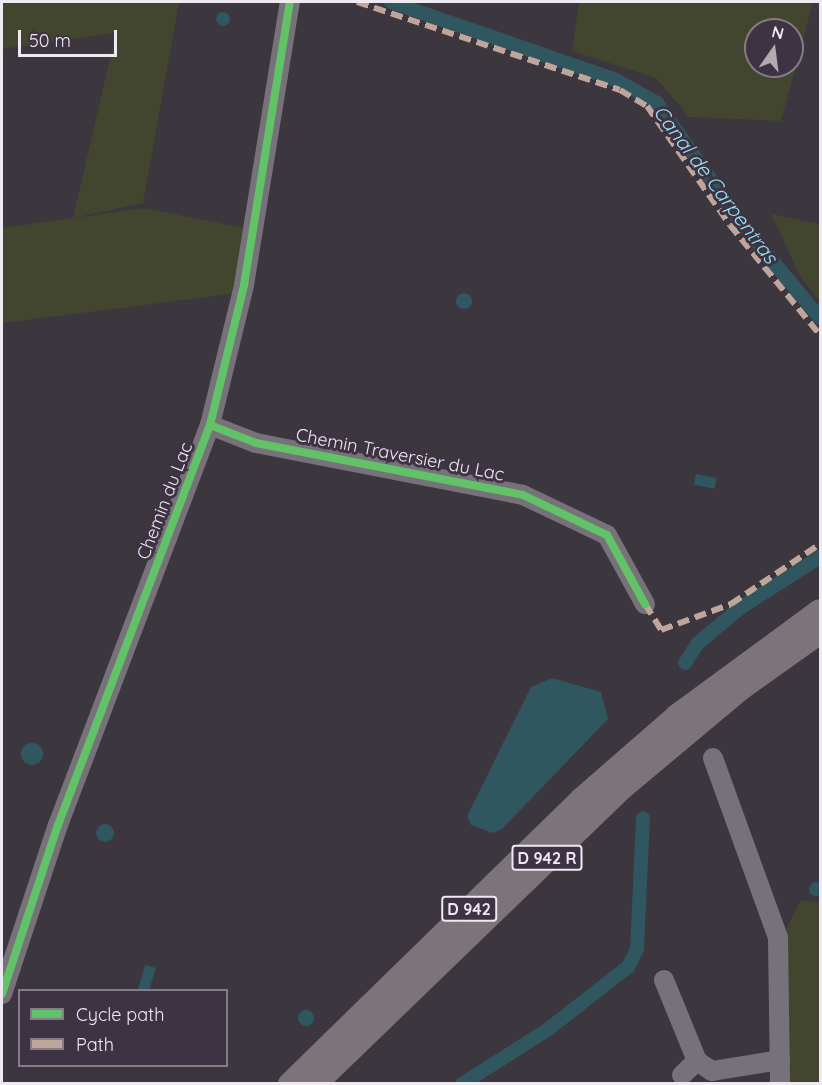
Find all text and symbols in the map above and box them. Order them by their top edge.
scale bar [21,18,120,56]
north arrow [744,18,804,78]
text: N [770,21,786,44]
text: 50 m [29,29,71,52]
water label: Canal de Carpentras [649,100,783,268]
street label: Chemin Traversier du Lac [294,424,506,486]
street label: Chemin du Lac [133,439,197,563]
road number: D 942 R [511,845,583,871]
road number: D 942 [440,896,498,922]
legend [18,989,228,1067]
text: Cycle path [76,1003,164,1026]
text: Path [76,1033,114,1056]

